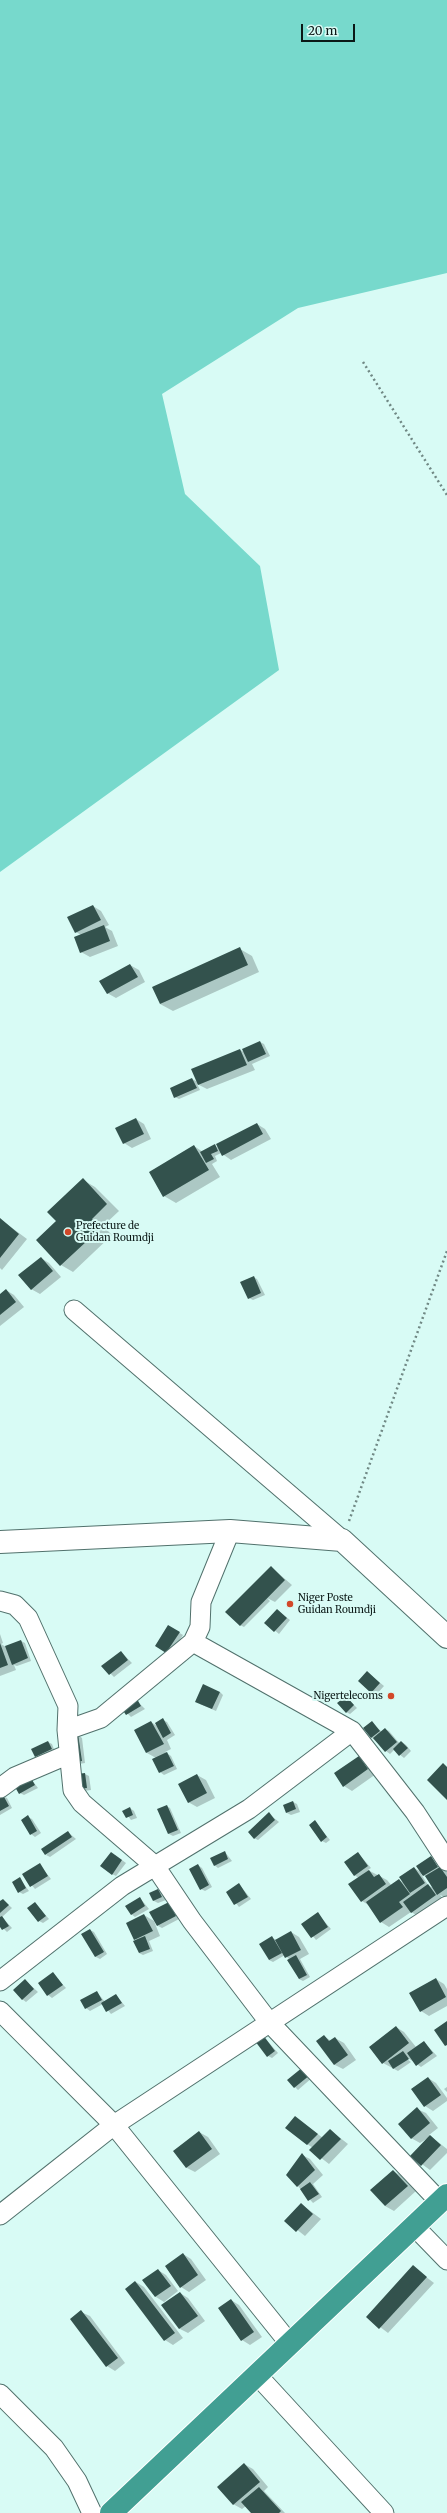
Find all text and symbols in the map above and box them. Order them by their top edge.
scale bar [303,16,357,42]
text: 20 m [308,23,337,38]
place label: Prefecture de Guidan Roumdji [76,1220,154,1244]
marker: Prefecture de Guidan Roumdji [63,1227,73,1237]
place label: Niger Poste Guidan Roumdji [298,1592,376,1616]
marker: Niger Poste Guidan Roumdji [285,1599,295,1609]
place label: Nigertelecoms [314,1690,383,1702]
marker: Nigertelecoms [386,1691,396,1701]

